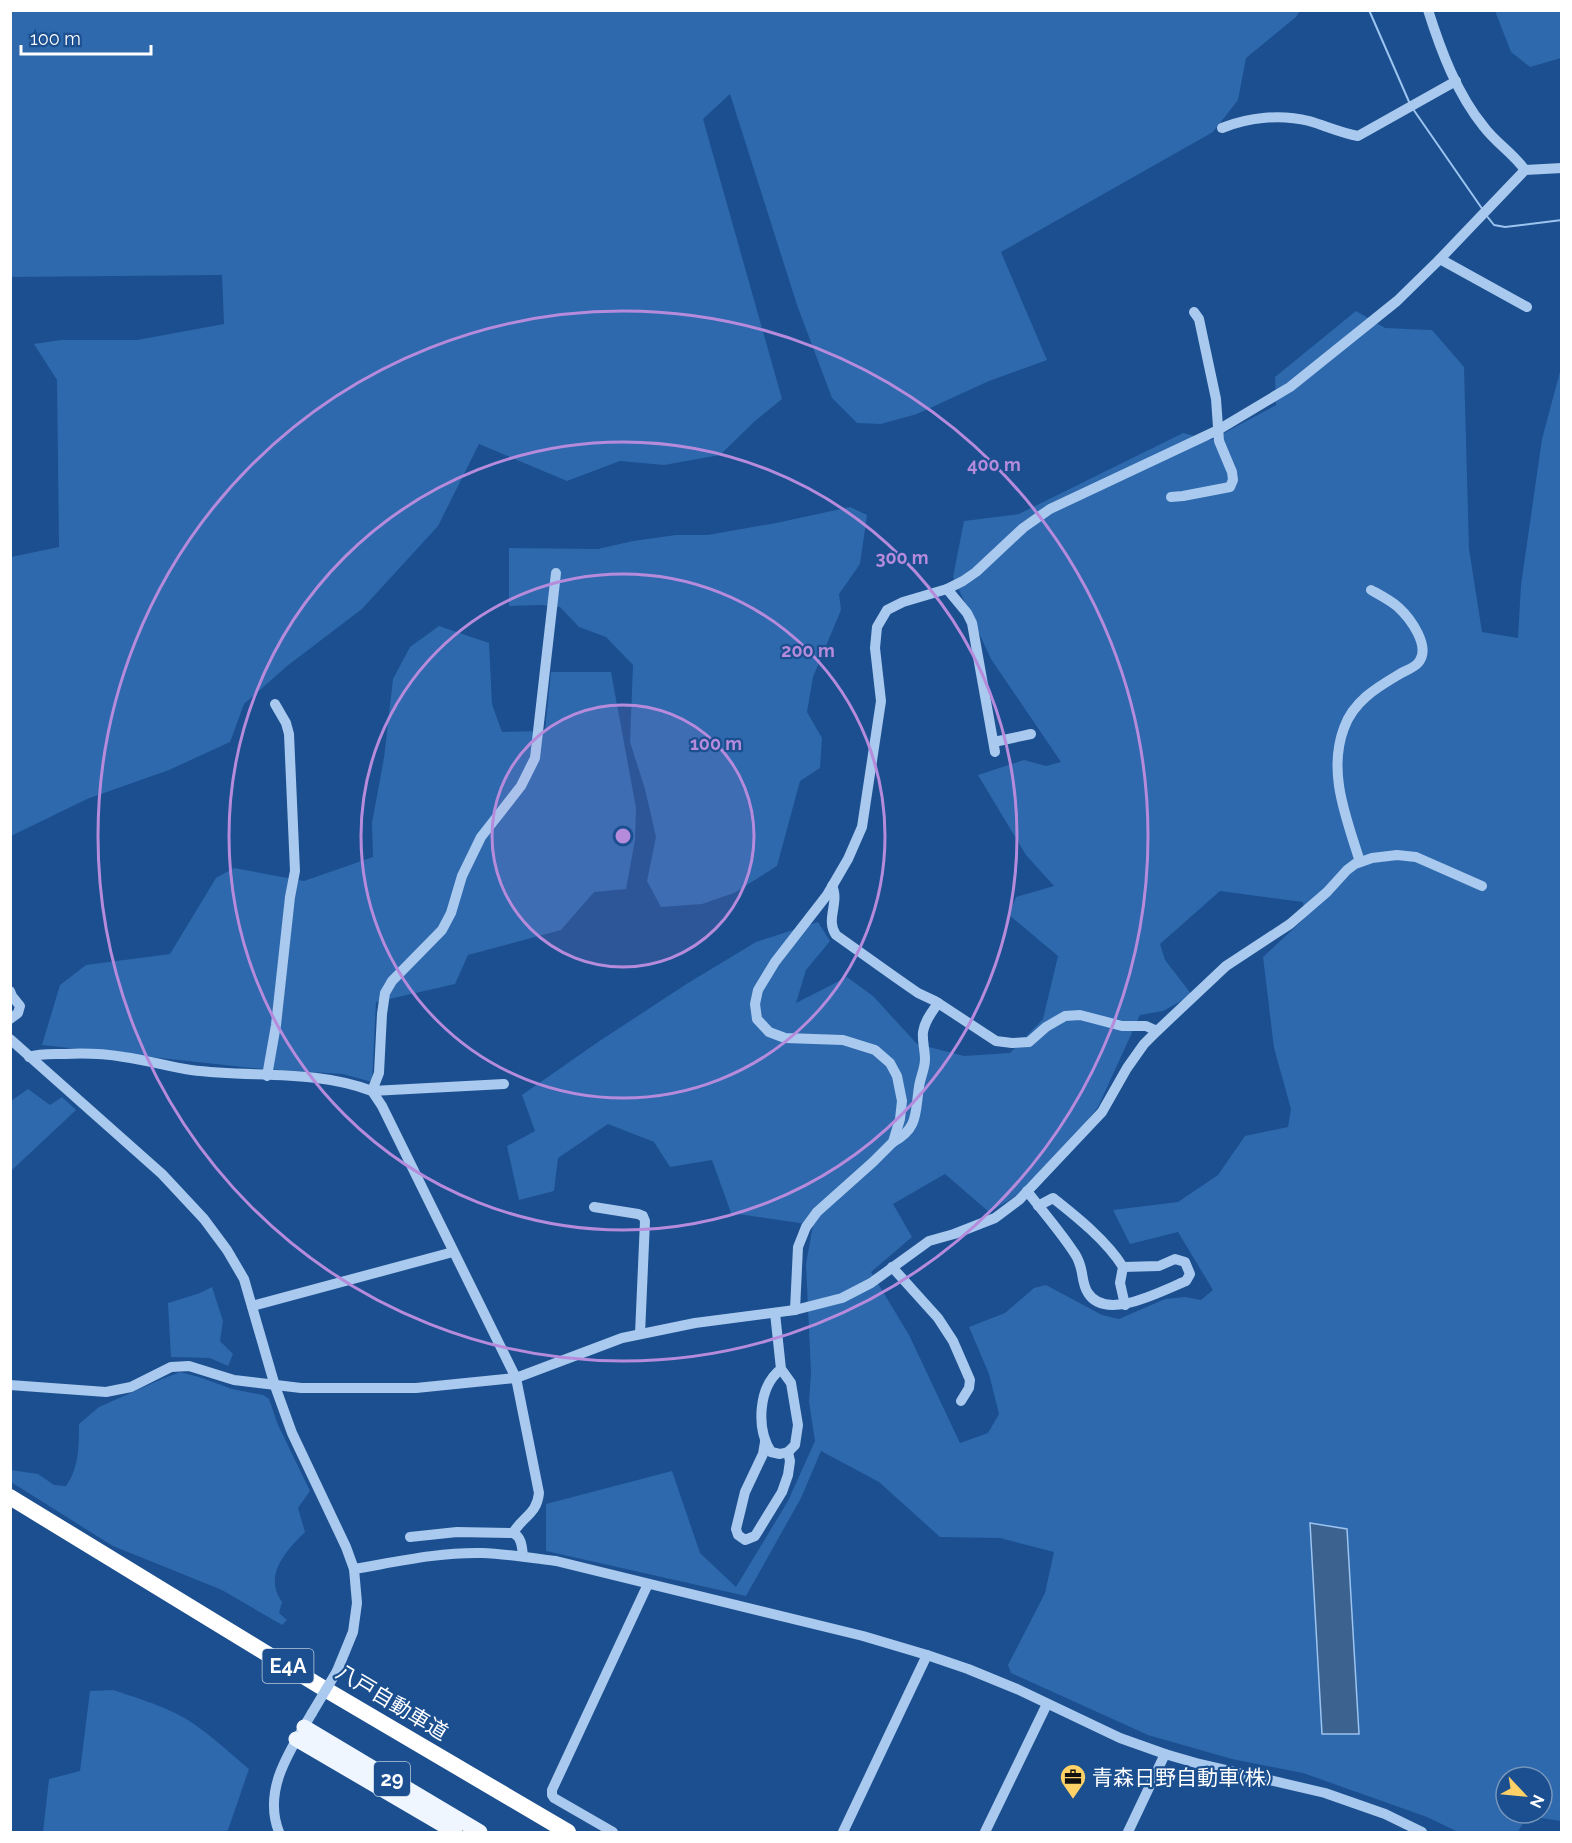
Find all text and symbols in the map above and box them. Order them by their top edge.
scale bar [21,18,152,56]
text: 100 m [30,28,81,49]
text: 400 m [967,454,1021,475]
text: 300 m [875,547,929,568]
text: 200 m [781,640,835,661]
text: 100 m [690,733,742,754]
centre of rings [613,826,633,846]
road number: E4A [262,1649,314,1683]
street label: 八戸自動車道 [332,1659,452,1745]
road number: 29 [374,1762,410,1796]
office icon: 青森日野自動車(株) [1058,1762,1088,1800]
place label: 青森日野自動車(株) [1092,1765,1271,1790]
north arrow [1494,1765,1554,1825]
text: N [1526,1792,1548,1811]

